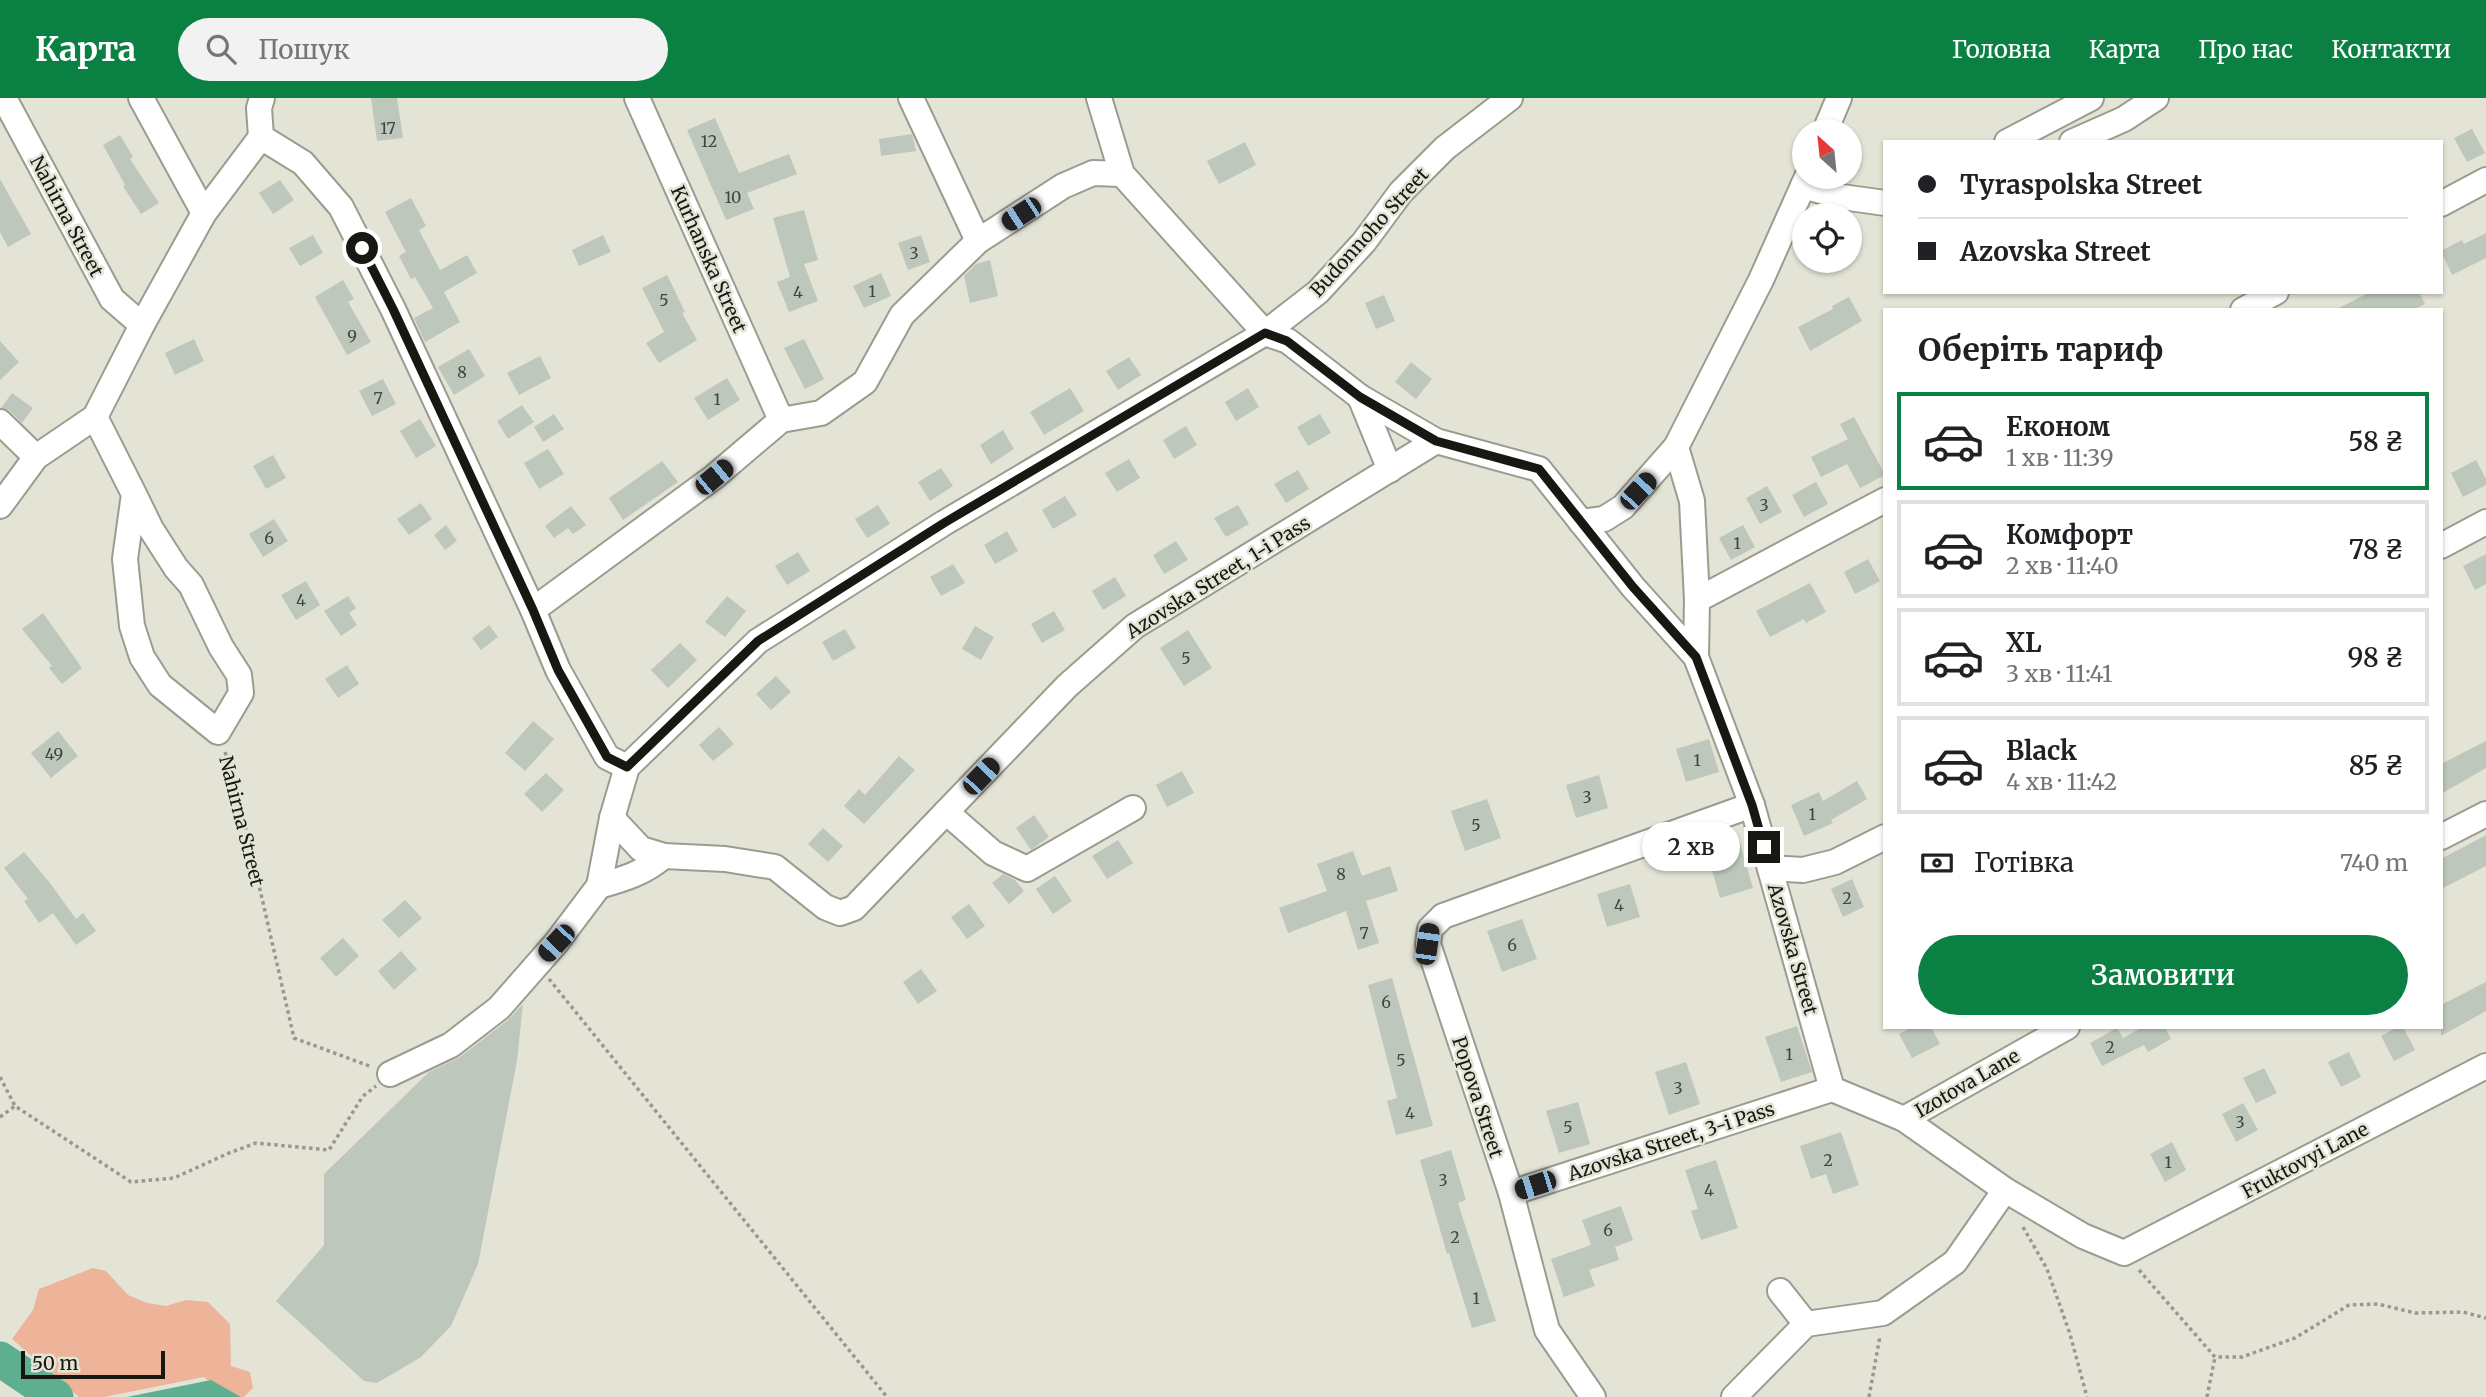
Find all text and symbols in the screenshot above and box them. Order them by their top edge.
search box [178,18,668,81]
text: Карта [35,29,136,70]
icon: search [202,30,240,68]
text: Пошук [258,33,350,66]
text: Головна [1952,34,2051,65]
text: Карта [2089,34,2160,65]
text: Про нас [2198,34,2293,65]
text: Контакти [2331,34,2451,65]
house number: 17 [380,118,396,138]
north arrow [1792,119,1862,189]
map controls [1792,119,1862,273]
house number: 12 [701,131,717,151]
street label: Nahirna Street [25,151,109,281]
street label: Budonnoho Street [1305,162,1434,302]
text: Tyraspolska Street [1960,168,2202,201]
street label: Kurhanska Street [666,182,752,337]
house number: 10 [725,187,741,207]
car [998,194,1045,234]
button: locate [1792,203,1862,273]
route start [346,232,378,264]
text: Azovska Street [1960,235,2151,268]
house number: 3 [909,243,919,263]
house number: 1 [868,281,876,301]
house number: 4 [793,282,803,302]
house number: 5 [659,290,669,310]
house number: 9 [347,326,357,346]
text: Оберіть тариф [1918,330,2163,370]
house number: 8 [457,362,467,382]
house number: 7 [373,388,383,408]
house number: 1 [713,389,721,409]
icon: car [1922,410,1985,473]
text: Економ [2006,410,2110,443]
text: 58 ₴ [2348,425,2404,458]
text: 1 хв · 11:39 [2006,443,2114,472]
car [692,455,737,499]
car [1616,468,1661,514]
house number: 3 [1759,495,1769,515]
street label: Azovska Street, 1-i Pass [1121,510,1315,644]
icon: car [1922,518,1985,581]
text: Комфорт [2006,518,2133,551]
house number: 6 [264,528,274,548]
house number: 1 [1733,533,1741,553]
text: 78 ₴ [2349,533,2404,566]
text: 2 хв · 11:40 [2006,551,2119,580]
house number: 4 [296,590,306,610]
icon: car [1922,626,1985,689]
text: XL [2006,626,2042,659]
text: 98 ₴ [2348,641,2404,674]
house number: 5 [1181,648,1191,668]
text: 3 хв · 11:41 [2006,659,2112,688]
icon: car [1922,734,1985,797]
text: Black [2006,734,2077,767]
house number: 49 [45,744,63,764]
text: 85 ₴ [2349,749,2404,782]
house number: 1 [1693,750,1701,770]
street label: Nahirna Street [214,753,270,889]
car [959,754,1004,798]
text: 4 хв · 11:42 [2006,767,2117,796]
house number: 3 [1582,787,1592,807]
house number: 1 [1808,804,1816,824]
house number: 5 [1471,815,1481,835]
callout: 2 хв [1642,822,1740,872]
route end [1748,831,1780,863]
text: 2 хв [1668,832,1714,861]
icon: cash [1918,844,1956,882]
text: Готівка [1974,846,2074,879]
text: 740 m [2340,848,2408,877]
house number: 8 [1336,864,1346,884]
street label: Azovska Street [1762,879,1823,1018]
house number: 2 [1842,888,1852,908]
house number: 4 [1614,895,1624,915]
car [534,920,579,966]
car [1414,922,1441,966]
house number: 7 [1359,923,1369,943]
house number: 6 [1507,935,1517,955]
button: Замовити [1918,935,2408,1015]
house number: 6 [1381,992,1391,1012]
street label: Popova Street [1447,1033,1509,1161]
house number: 2 [2105,1037,2115,1057]
street label: Izotova Lane [1910,1043,2024,1123]
house number: 1 [1785,1044,1793,1064]
house number: 5 [1396,1050,1406,1070]
house number: 3 [1673,1078,1683,1098]
street label: Azovska Street, 3-i Pass [1564,1096,1777,1186]
house number: 4 [1405,1103,1415,1123]
house number: 3 [2235,1112,2245,1132]
house number: 5 [1563,1117,1573,1137]
street label: Fruktovyi Lane [2238,1117,2372,1203]
house number: 2 [1823,1150,1833,1170]
house number: 1 [2164,1152,2172,1172]
car [1512,1169,1559,1201]
house number: 3 [1438,1170,1448,1190]
house number: 4 [1704,1180,1714,1200]
house number: 6 [1603,1220,1613,1240]
house number: 2 [1450,1227,1460,1247]
house number: 1 [1472,1288,1480,1308]
scale bar [21,1348,164,1380]
text: 50 m [32,1351,78,1375]

